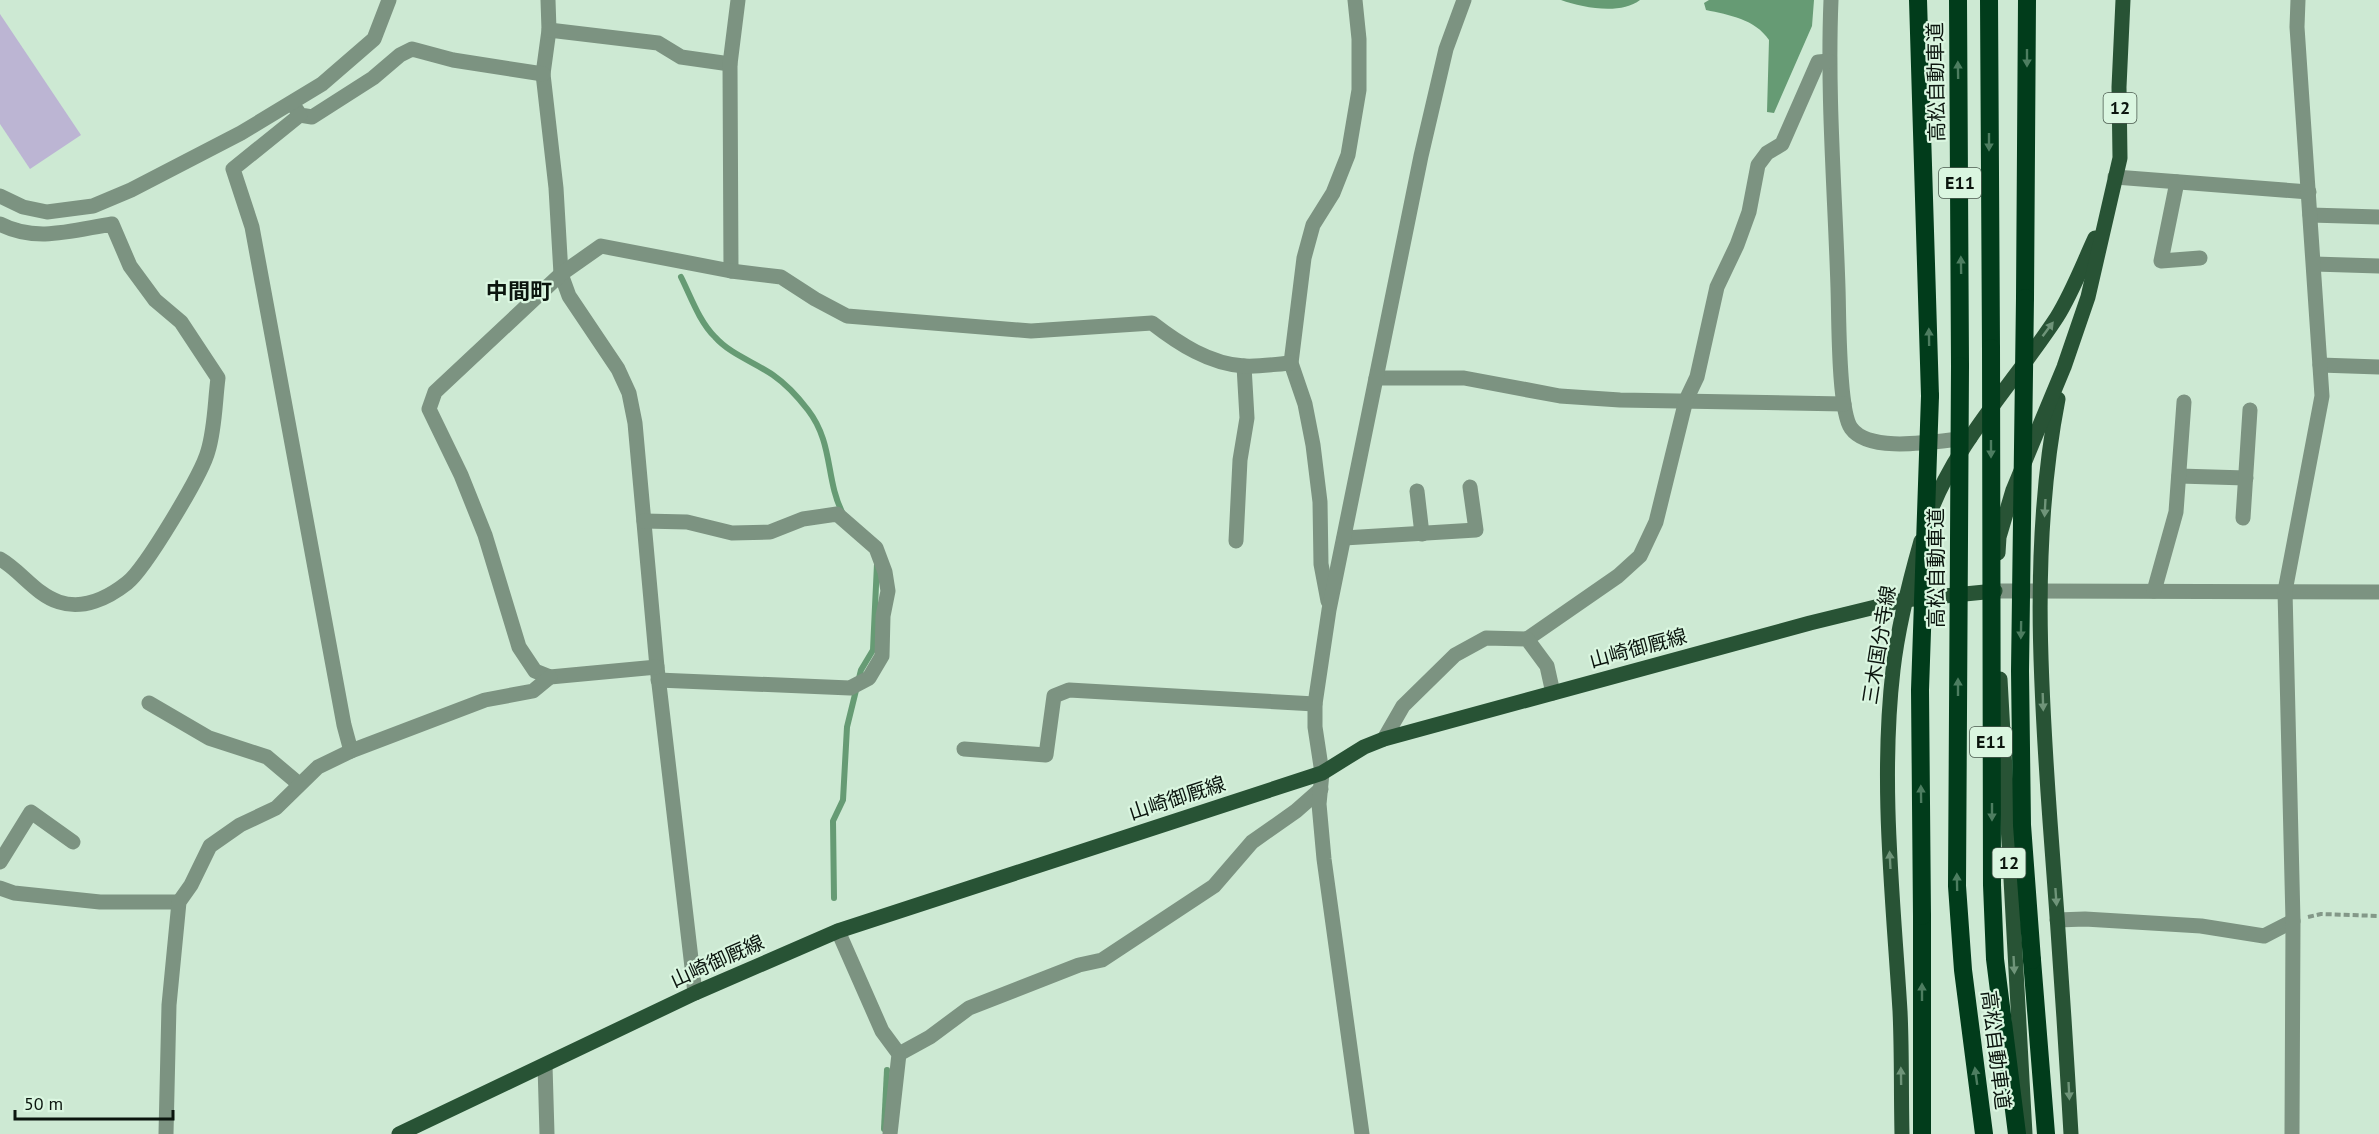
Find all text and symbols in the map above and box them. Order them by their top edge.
street label: 高松自動車道 [1922,22,1950,142]
one-way arrow [2022,49,2031,68]
one-way arrow [1953,61,1963,80]
road number: 12 [2104,93,2136,123]
one-way arrow [1984,133,1994,152]
road number: E11 [1939,168,1981,198]
one-way arrow [1956,256,1966,275]
district label: 中間町 [486,277,552,305]
one-way arrow [2042,321,2054,336]
one-way arrow [1924,328,1934,347]
one-way arrow [1986,439,1996,458]
one-way arrow [2040,498,2049,517]
street label: 高松自動車道 [1923,508,1949,628]
street label: 三木国分寺線 [1857,584,1901,706]
one-way arrow [2016,620,2025,639]
street label: 山崎御厩線 [1586,623,1690,673]
one-way arrow [1953,678,1963,697]
one-way arrow [2038,693,2048,712]
road number: E11 [1970,727,2012,757]
street label: 山崎御厩線 [1125,770,1229,826]
one-way arrow [1916,785,1926,804]
one-way arrow [1987,802,1996,821]
road number: 12 [1992,848,2026,878]
one-way arrow [1885,850,1894,869]
one-way arrow [1952,873,1962,892]
one-way arrow [2051,887,2061,906]
street label: 山崎御厩線 [666,929,768,993]
one-way arrow [2010,955,2019,974]
one-way arrow [1917,982,1927,1001]
street label: 高松自動車道 [1976,989,2016,1111]
one-way arrow [1896,1066,1906,1085]
one-way arrow [1971,1066,1980,1085]
one-way arrow [2064,1082,2073,1101]
scale bar [15,1083,172,1121]
text: 50 m [24,1092,63,1115]

